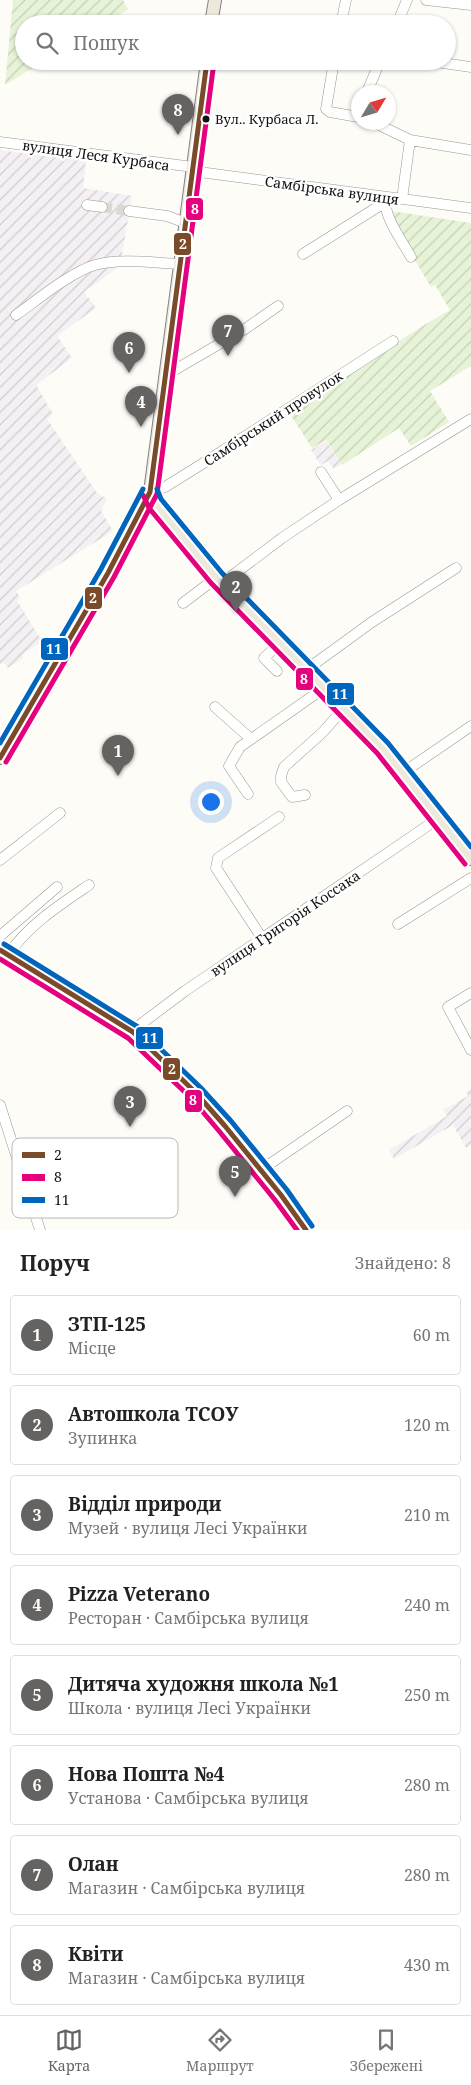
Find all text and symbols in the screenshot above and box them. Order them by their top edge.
search box [15,15,456,70]
icon: search [33,29,61,57]
text: Пошук [73,30,139,56]
north arrow [351,85,396,130]
pin: 8 [162,94,194,135]
place label: Вул.. Курбаса Л. [215,110,319,128]
marker: Вул.. Курбаса Л. [201,114,211,124]
street label: вулиця Леся Курбаса [21,135,171,175]
street label: Самбірська вулиця [264,171,400,209]
line badge: 8 [185,197,204,221]
text: 8 [191,199,199,218]
line badge: 2 [173,232,192,256]
text: 2 [179,234,187,253]
pin: 7 [212,315,244,356]
pin: 6 [113,332,145,373]
street label: Самбірський провулок [200,365,347,470]
pin: 4 [125,386,157,427]
pin: 2 [220,571,252,612]
line badge: 2 [84,586,103,610]
text: 2 [89,588,97,607]
line badge: 11 [40,637,69,661]
text: 11 [46,639,62,658]
line badge: 8 [295,667,314,691]
text: 8 [300,669,308,688]
line badge: 11 [326,682,355,706]
text: 11 [332,684,348,703]
pin: 1 [102,735,134,776]
your location [198,789,224,815]
street label: вулиця Григорія Коссака [206,866,364,980]
line badge: 11 [135,1026,164,1050]
text: 11 [142,1028,158,1047]
line badge: 2 [162,1057,181,1081]
text: 2 [168,1059,176,1078]
pin: 3 [114,1086,146,1127]
line badge: 8 [184,1089,203,1113]
text: 8 [189,1090,197,1109]
legend [12,1138,178,1218]
text: 2 [54,1145,62,1164]
pin: 5 [219,1156,251,1197]
text: 8 [54,1167,62,1186]
text: 11 [54,1190,70,1209]
text: Поруч [20,1249,90,1277]
text: Знайдено: 8 [355,1252,451,1274]
text: ЗТП-125 [68,1311,146,1337]
text: 1 [32,1324,42,1346]
text: 60 m [413,1324,450,1346]
text: Місце [68,1337,116,1359]
text: Автошкола ТСОУ [68,1401,238,1427]
text: 2 [32,1414,42,1436]
text: 120 m [404,1414,450,1436]
text: Зупинка [68,1427,137,1449]
text: Відділ природи [68,1491,221,1517]
text: 3 [32,1504,42,1526]
text: 210 m [404,1504,450,1526]
text: Музей · вулиця Лесі Українки [68,1517,308,1539]
text: Pizza Veterano [68,1581,210,1607]
text: 4 [32,1594,42,1616]
text: 240 m [404,1594,450,1616]
text: Ресторан · Самбірська вулиця [68,1607,309,1629]
text: Дитяча художня школа №1 [68,1671,339,1697]
text: 5 [32,1684,42,1706]
text: 250 m [404,1684,450,1706]
text: Школа · вулиця Лесі Українки [68,1697,311,1719]
text: Нова Пошта №4 [68,1761,224,1787]
text: 6 [32,1774,42,1796]
text: 280 m [404,1774,450,1796]
text: Установа · Самбірська вулиця [68,1787,309,1809]
text: Олан [68,1851,119,1877]
text: 7 [32,1864,42,1886]
text: 280 m [404,1864,450,1886]
text: Магазин · Самбірська вулиця [68,1877,305,1899]
text: Квіти [68,1941,124,1967]
text: 8 [32,1954,42,1976]
text: 430 m [404,1954,450,1976]
text: Магазин · Самбірська вулиця [68,1967,305,1989]
tab: Карта [48,2026,90,2075]
tab: Маршрут [186,2026,254,2075]
tab: Збережені [350,2026,423,2075]

